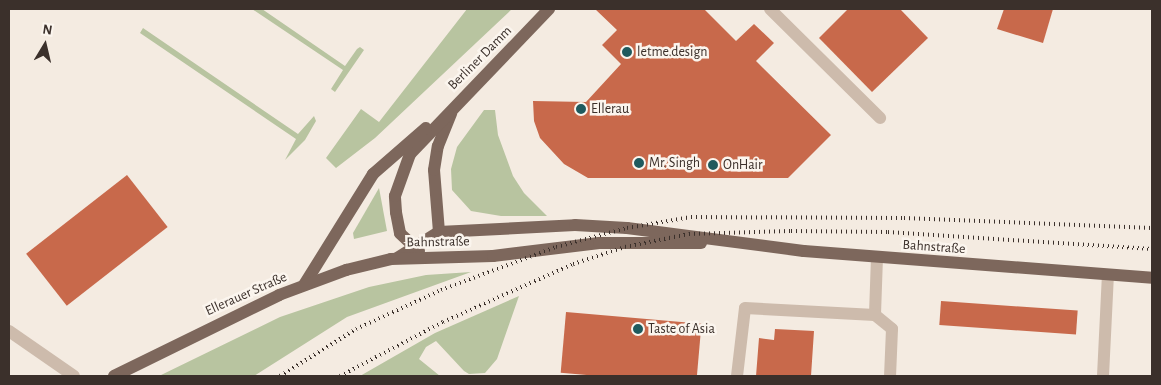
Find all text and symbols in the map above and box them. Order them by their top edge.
north arrow [20,20,70,70]
text: N [41,23,53,38]
street label: Berliner Damm [445,23,515,93]
place label: letme.design [637,44,707,60]
marker: letme.design [621,46,633,58]
place label: Ellerau [591,101,629,117]
marker: Ellerau [575,103,587,115]
place label: Mr. Singh [649,155,700,171]
marker: Mr. Singh [633,157,645,169]
place label: OnHair [723,157,763,173]
marker: OnHair [707,159,719,171]
street label: Bahnstraße [406,233,470,251]
street label: Bahnstraße [902,236,966,258]
street label: Ellerauer Straße [203,269,289,319]
place label: Taste of Asia [648,321,715,337]
marker: Taste of Asia [632,323,644,335]

